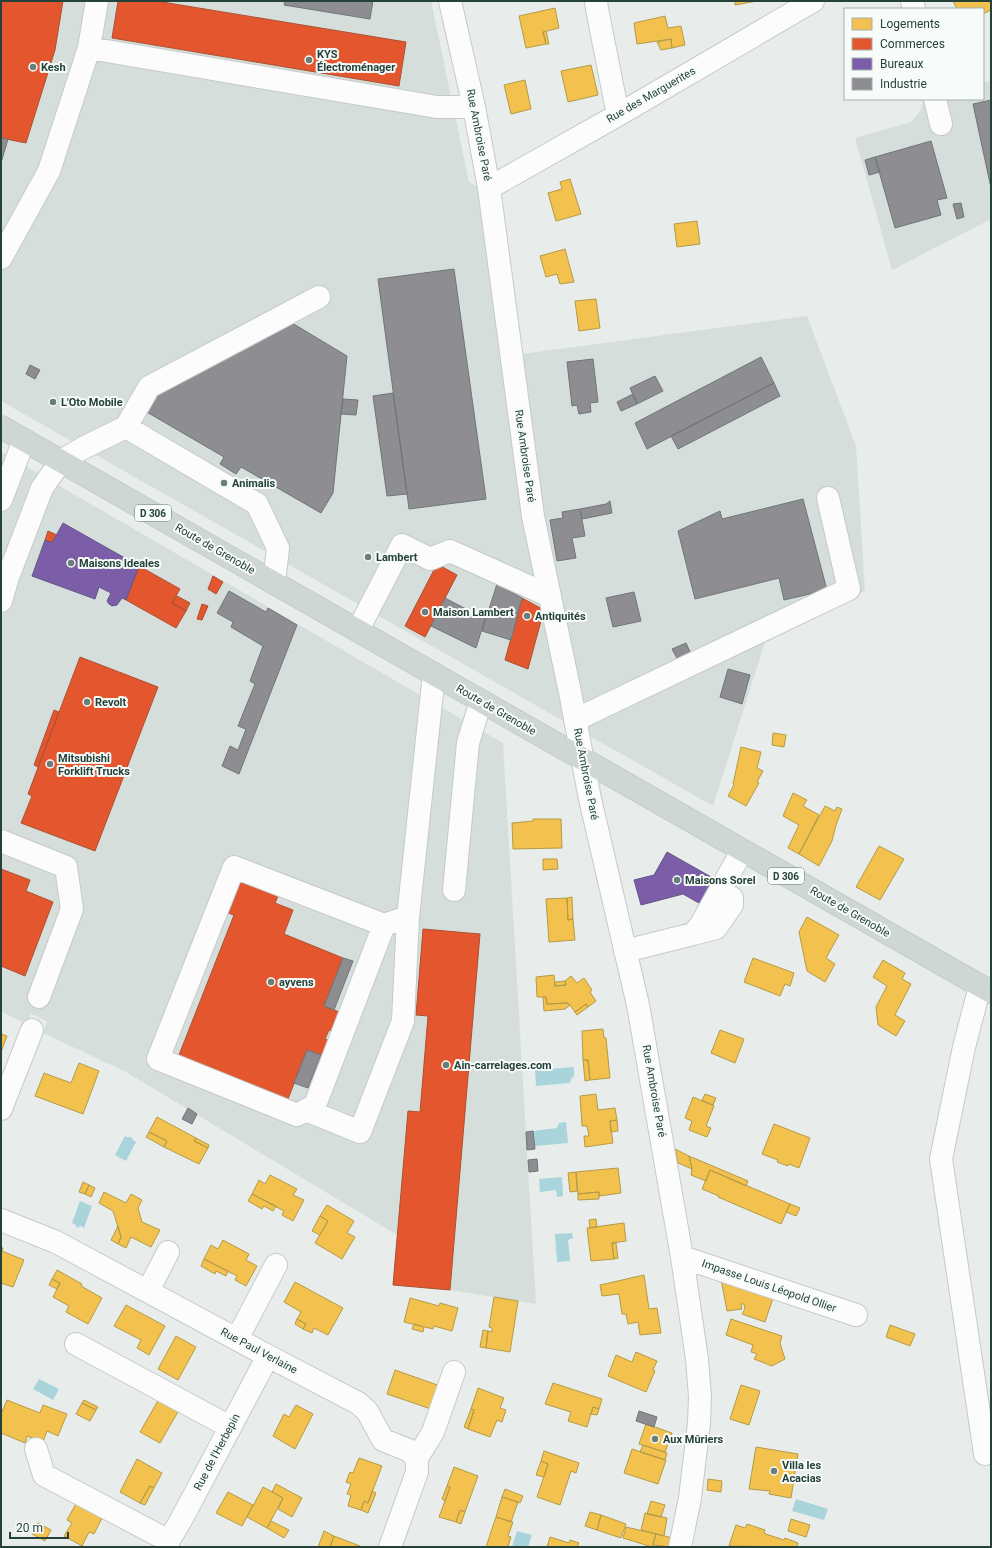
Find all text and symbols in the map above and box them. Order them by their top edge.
legend [844,8,984,100]
text: Logements [880,17,940,31]
text: Commerces [880,37,945,51]
place label: KYS Électroménager [317,48,395,74]
marker: KYS Électroménager [304,55,314,65]
text: Bureaux [880,57,924,71]
place label: Kesh [41,61,66,74]
marker: Kesh [28,62,38,72]
street label: Rue des Marguerites [604,64,698,126]
text: Industrie [880,77,927,91]
street label: Rue Ambroise Paré [464,88,494,182]
place label: L'Oto Mobile [61,396,123,409]
marker: L'Oto Mobile [48,397,58,407]
street label: Rue Ambroise Paré [512,409,538,503]
place label: Animalis [232,477,276,490]
marker: Animalis [219,478,229,488]
road number: D 306 [135,505,171,521]
street label: Route de Grenoble [173,521,257,577]
place label: Lambert [376,551,418,564]
marker: Lambert [363,552,373,562]
place label: Maisons Ideales [79,557,160,570]
marker: Maisons Ideales [66,558,76,568]
place label: Maison Lambert [433,606,514,619]
marker: Maison Lambert [420,607,430,617]
place label: Antiquités [535,610,586,623]
marker: Antiquités [522,611,532,621]
street label: Route de Grenoble [454,682,538,738]
place label: Revolt [95,696,127,709]
marker: Revolt [82,697,92,707]
street label: Rue Ambroise Paré [571,727,601,821]
place label: Mitsubishi Forklift Trucks [58,752,130,778]
marker: Mitsubishi Forklift Trucks [45,759,55,769]
road number: D 306 [768,868,804,884]
place label: Maisons Sorel [685,874,756,887]
marker: Maisons Sorel [672,875,682,885]
street label: Route de Grenoble [808,884,892,940]
place label: ayvens [279,976,314,989]
marker: ayvens [266,977,276,987]
street label: Rue Ambroise Paré [639,1044,669,1138]
place label: Ain-carrelages.com [454,1059,552,1072]
marker: Ain-carrelages.com [441,1060,451,1070]
street label: Impasse Louis Léopold Ollier [700,1257,838,1315]
street label: Rue Paul Verlaine [218,1325,300,1377]
street label: Rue de l'Herbepin [191,1411,243,1493]
place label: Aux Mûriers [663,1433,724,1446]
marker: Aux Mûriers [650,1434,660,1444]
place label: Villa les Acacias [782,1459,822,1485]
marker: Villa les Acacias [769,1466,779,1476]
scale bar [10,1514,68,1540]
text: 20 m [16,1521,43,1535]

